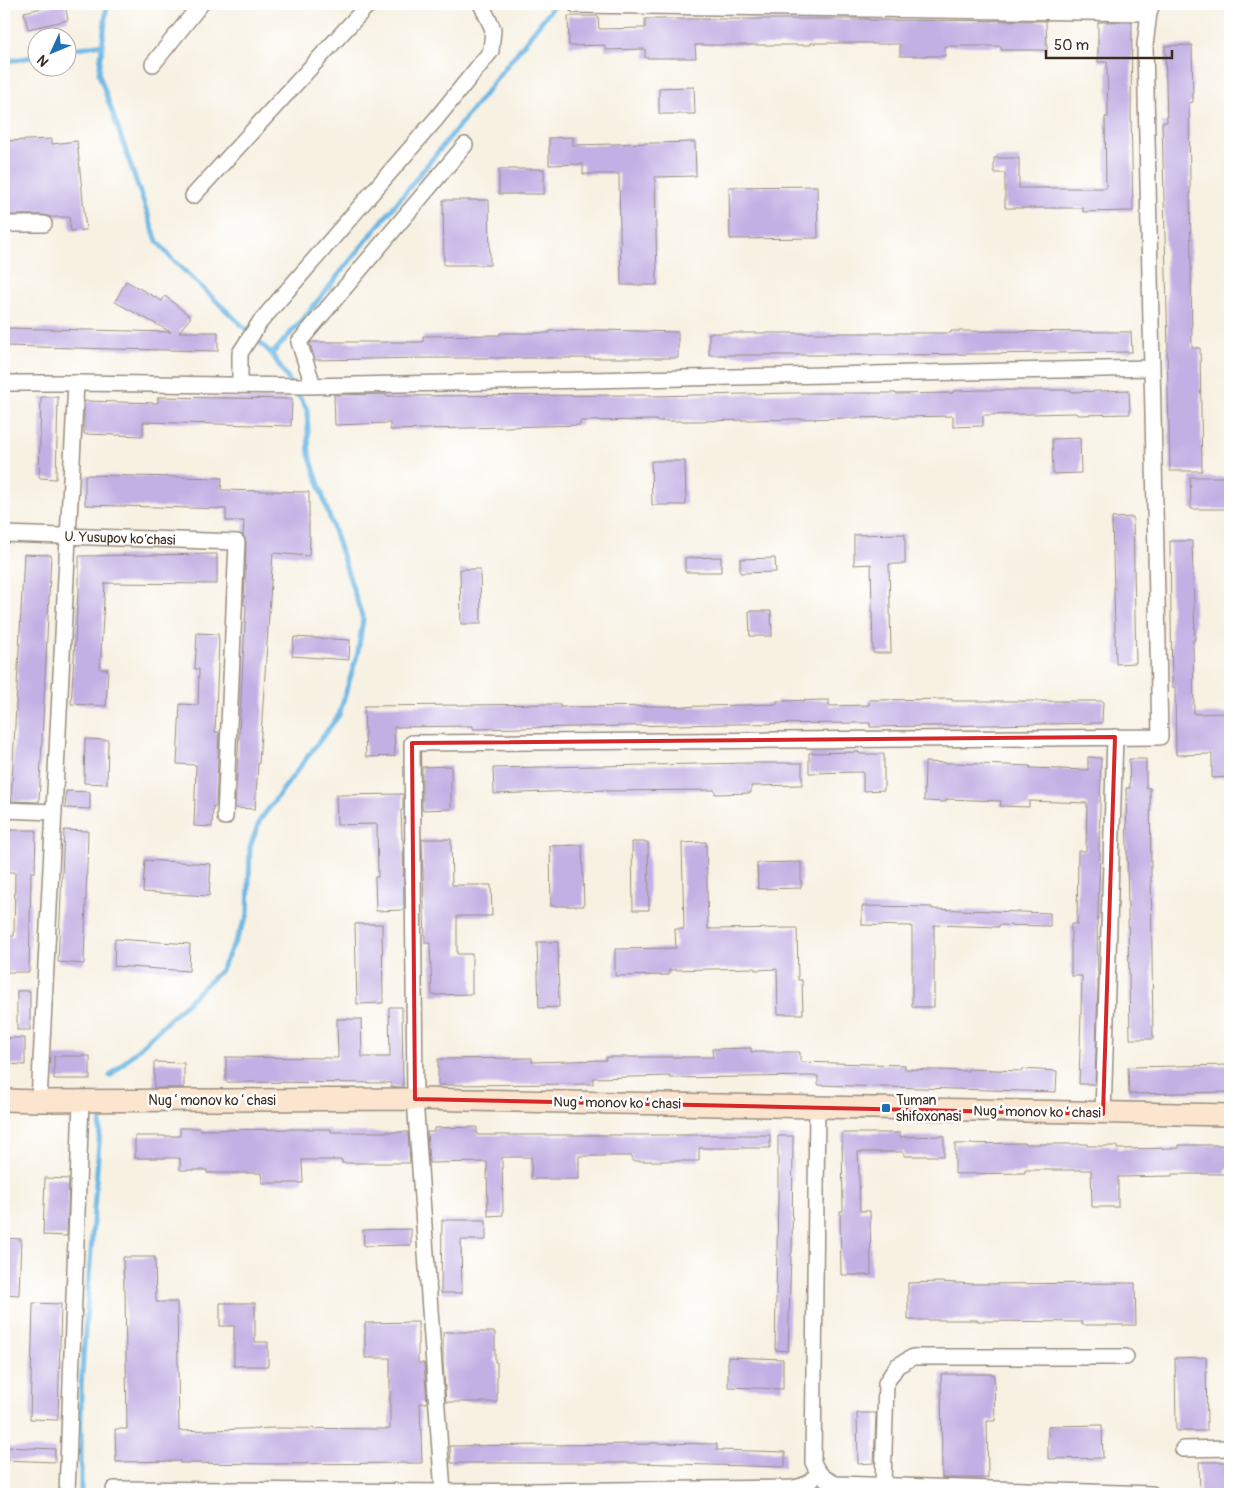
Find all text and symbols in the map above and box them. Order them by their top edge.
north arrow [28,28,78,78]
scale bar [1046,28,1173,60]
text: 50 m [1054,36,1089,55]
text: N [34,51,52,70]
street label: U. Yusupov ko‘chasi [64,528,176,548]
street label: Nugʻmonov koʻchasi [148,1092,276,1109]
place label: Tuman shifoxonasi [896,1092,962,1125]
street label: Nugʻmonov koʻchasi [553,1093,681,1113]
marker: Tuman shifoxonasi [880,1102,892,1114]
street label: Nugʻmonov koʻchasi [973,1102,1101,1122]

